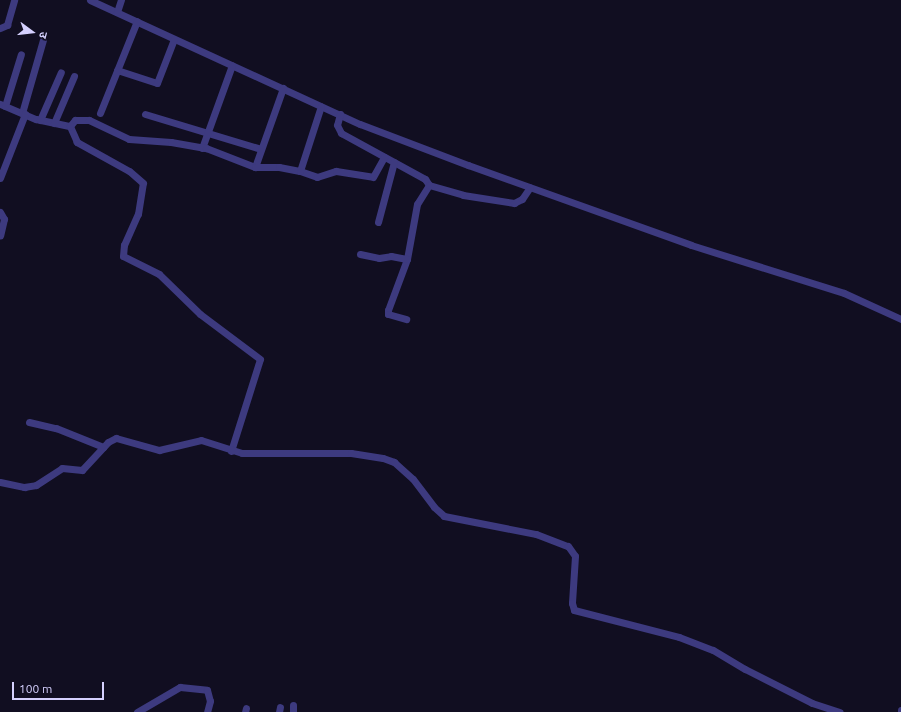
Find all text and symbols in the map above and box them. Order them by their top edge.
north arrow [12,12,52,52]
text: उ [37,30,50,40]
scale bar [14,674,106,700]
text: 100 m [19,682,52,695]

